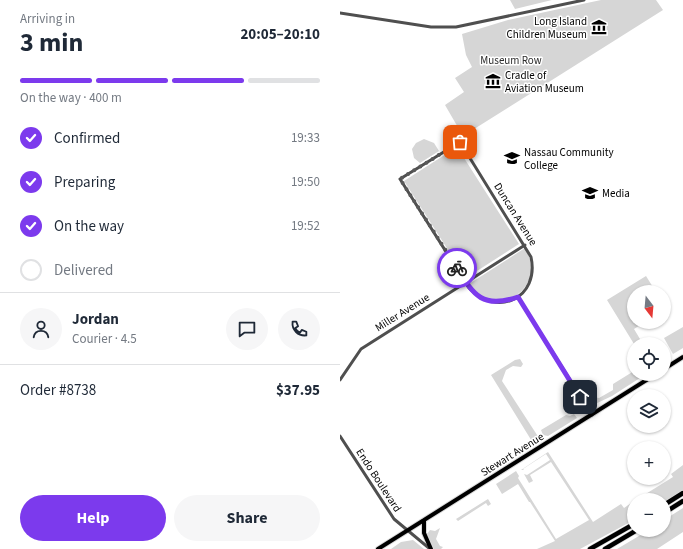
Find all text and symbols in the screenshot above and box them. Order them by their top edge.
text: Arriving in [20,10,75,28]
place label: Long Island Children Museum [507,14,587,42]
museum icon: Long Island Children Museum [590,18,608,36]
text: 3 min [20,24,83,61]
text: 20:05–20:10 [240,24,320,45]
park label: Museum Row [480,53,542,68]
place label: Cradle of Aviation Museum [505,68,584,96]
museum icon: Cradle of Aviation Museum [484,72,502,90]
text: On the way · 400 m [20,89,122,107]
pin [443,125,477,159]
icon: check [20,127,42,149]
text: Confirmed [54,128,120,149]
text: 19:33 [291,129,320,147]
icon: bag [449,131,471,153]
place label: Nassau Community College [524,145,614,173]
school or university icon: Nassau Community College [503,149,521,167]
icon: check [20,171,42,193]
text: Preparing [54,172,115,193]
text: 19:50 [291,173,320,191]
street label: Duncan Avenue [490,180,541,249]
school or university icon: Media [581,184,599,202]
place label: Media [602,186,630,201]
icon: check [20,215,42,237]
text: On the way [54,216,124,237]
text: 19:52 [291,217,320,235]
courier [437,248,477,288]
icon: bike [446,257,468,279]
text: Delivered [54,260,113,281]
north arrow [627,285,671,329]
map controls [627,285,671,537]
street label: Miller Avenue [372,289,433,335]
button: person [20,308,62,350]
button: chat [226,308,268,350]
button: phone [278,308,320,350]
text: Jordan [72,309,119,330]
text: Courier · 4.5 [72,330,137,348]
button: locate [627,337,671,381]
text: Order #8738 [20,380,96,401]
text: $37.95 [276,380,320,401]
pin [563,380,597,414]
icon: home [569,386,591,408]
button: layers [627,389,671,433]
street label: Stewart Avenue [478,429,547,480]
button: + [627,441,671,485]
street label: Endo Boulevard [352,446,405,515]
button: − [627,493,671,537]
button: Help [20,495,166,541]
button: Share [174,495,320,541]

